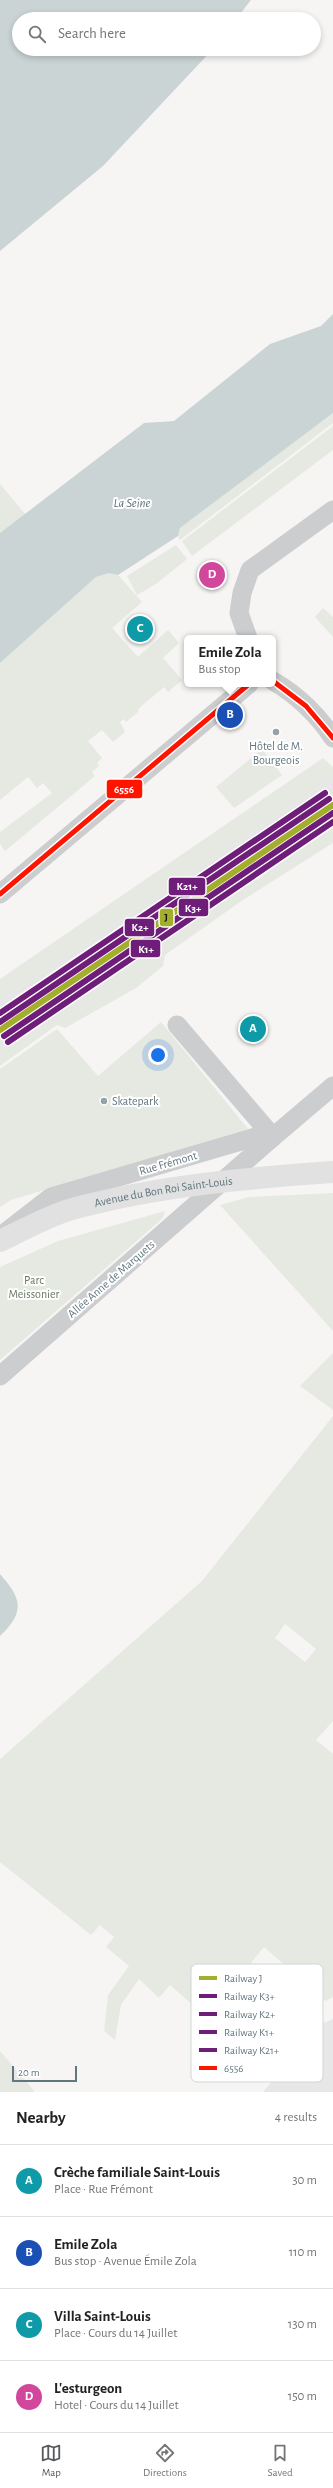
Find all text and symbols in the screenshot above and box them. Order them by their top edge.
search box [12,12,321,56]
icon: search [26,23,48,45]
text: Search here [58,26,126,41]
water label: La Seine [114,497,151,510]
pin: D [199,560,225,590]
pin: C [127,614,153,644]
popup [184,635,276,687]
text: Emile Zola [198,645,262,660]
text: Bus stop [198,663,241,676]
pin: B [217,700,243,730]
marker: Hôtel de M. Bourgeois [271,727,281,737]
place label: Hôtel de M. Bourgeois [249,740,303,766]
line badge: 6556 [106,779,143,799]
text: 6556 [114,784,134,795]
line badge: K21+ [168,877,206,896]
text: K21+ [177,881,198,892]
line badge: K3+ [178,898,209,917]
text: K3+ [185,903,202,914]
line badge: J [159,908,174,927]
text: J [164,912,168,923]
line badge: K2+ [124,918,155,937]
text: K2+ [132,922,149,933]
line badge: K1+ [130,939,161,958]
text: K1+ [138,944,155,955]
pin: A [240,1014,266,1044]
your location [148,1045,168,1065]
place label: Skatepark [112,1095,159,1107]
marker: Skatepark [99,1096,109,1106]
street label: Rue Frémont [138,1149,198,1177]
street label: Avenue du Bon Roi Saint-Louis [93,1175,233,1209]
street label: Allée Anne de Marquets [65,1238,157,1320]
park label: Parc Meissonier [9,1274,60,1300]
legend [191,1964,323,2082]
text: Railway J [224,1973,262,1984]
text: Railway K3+ [224,1991,275,2002]
text: Railway K2+ [224,2009,275,2020]
text: Railway K1+ [224,2027,274,2038]
text: Railway K21+ [224,2045,279,2056]
text: 6556 [224,2063,244,2074]
scale bar [12,2064,77,2083]
text: 20 m [18,2067,39,2078]
text: Nearby [16,2109,66,2126]
text: 4 results [275,2111,317,2124]
text: Crèche familiale Saint-Louis [54,2165,220,2180]
text: A [25,2174,33,2187]
text: 30 m [292,2174,317,2187]
text: Place · Rue Frémont [54,2183,153,2196]
text: Emile Zola [54,2237,117,2252]
text: B [25,2246,33,2259]
text: 110 m [289,2246,317,2259]
text: Bus stop · Avenue Émile Zola [54,2255,197,2268]
text: Villa Saint-Louis [54,2309,151,2324]
text: C [26,2318,32,2331]
text: 130 m [288,2318,317,2331]
text: Place · Cours du 14 Juillet [54,2327,177,2340]
text: L'esturgeon [54,2381,122,2396]
text: D [25,2390,33,2403]
text: 150 m [288,2390,317,2403]
text: Hotel · Cours du 14 Juillet [54,2399,179,2412]
tab: Map [40,2442,62,2479]
tab: Directions [143,2442,187,2479]
tab: Saved [267,2442,293,2479]

